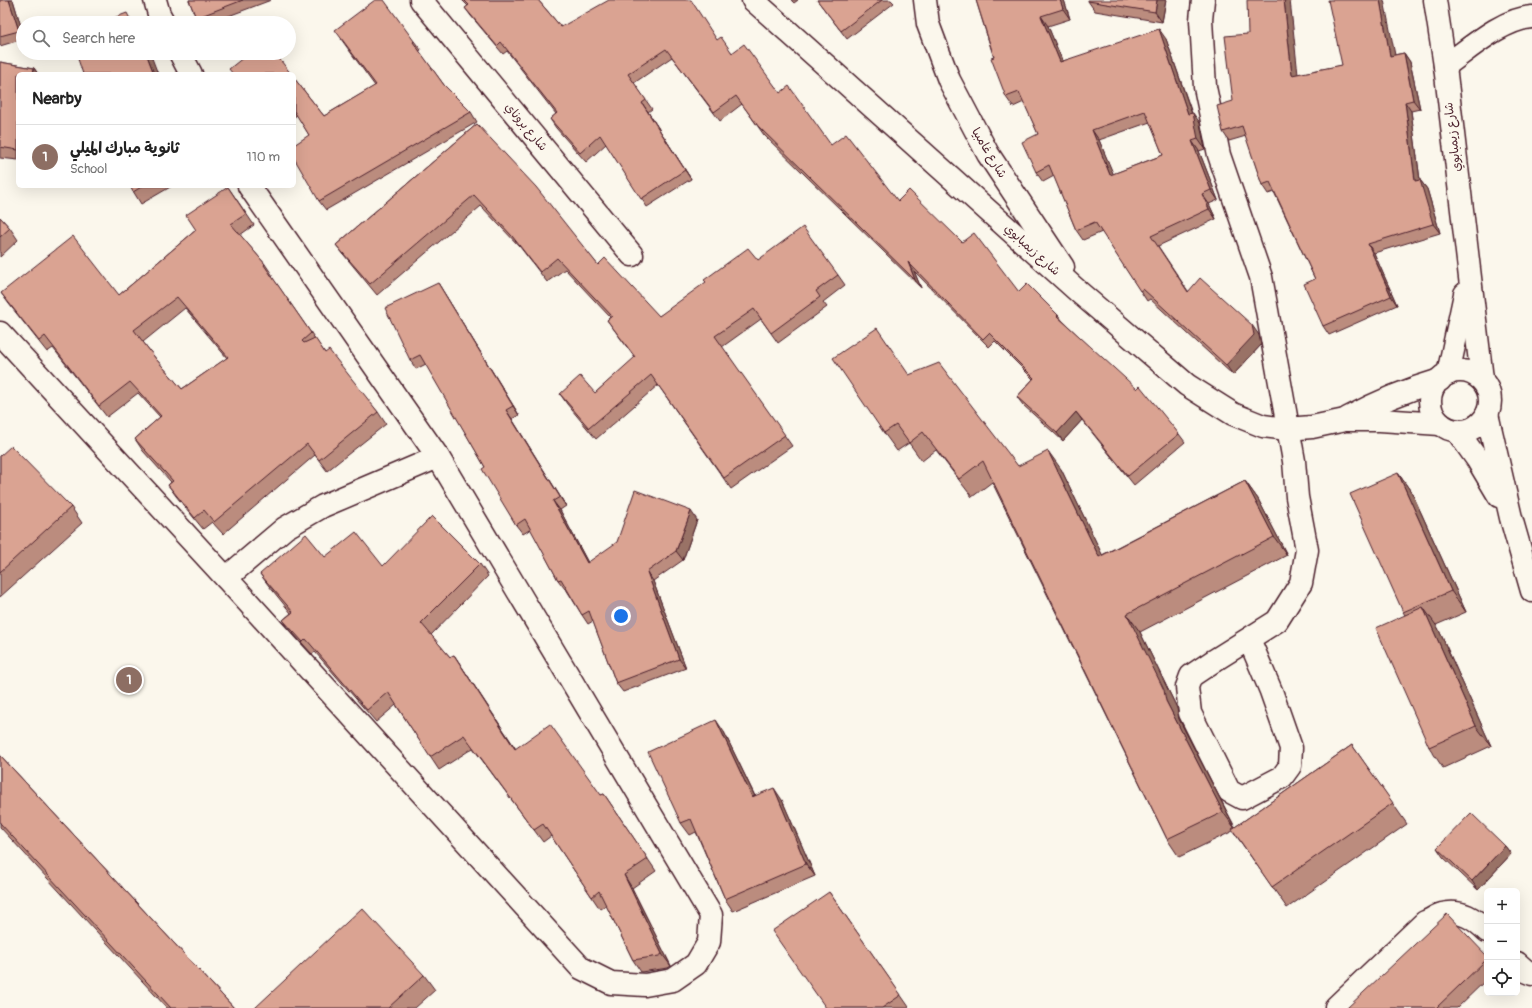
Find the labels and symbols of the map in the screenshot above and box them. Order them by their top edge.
street label: شارع بروناي [501,100,550,155]
street label: شارع زيمبابوي [1441,101,1466,173]
street label: شارع غامبيا [967,125,1010,181]
street label: شارع زيمبابوي [1000,221,1063,280]
your location [611,606,631,626]
pin: 1 [116,665,142,695]

